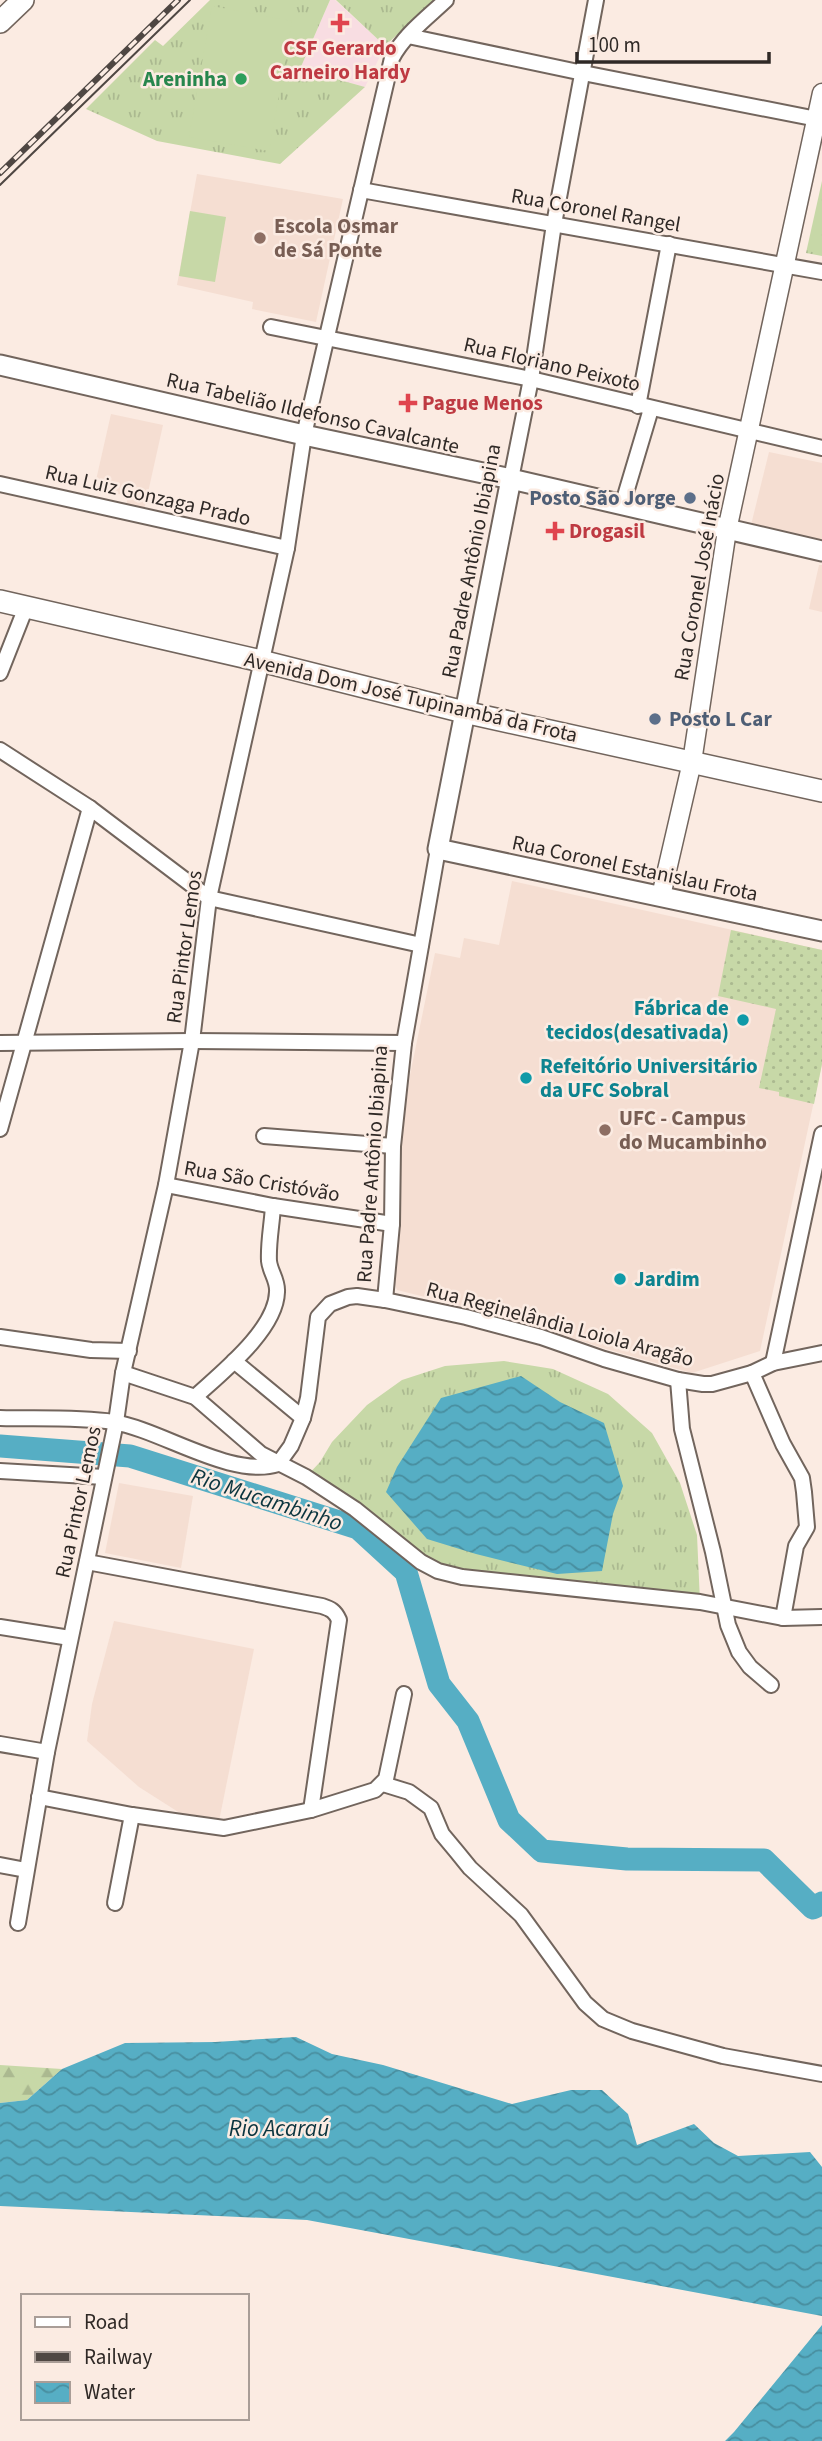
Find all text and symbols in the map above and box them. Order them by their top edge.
marker: CSF Gerardo Carneiro Hardy [330,13,350,33]
scale bar [577,21,770,65]
text: 100 m [588,30,641,60]
place label: CSF Gerardo Carneiro Hardy [270,33,410,87]
place label: Areninha [142,64,227,94]
marker: Areninha [233,71,249,87]
street label: Rua Coronel Rangel [509,180,683,240]
place label: Escola Osmar de Sá Ponte [274,211,399,265]
marker: Escola Osmar de Sá Ponte [252,230,268,246]
street label: Rua Floriano Peixoto [461,329,643,399]
street label: Rua Tabelião Ildefonso Cavalcante [164,365,462,461]
place label: Pague Menos [422,388,543,418]
marker: Pague Menos [400,395,416,411]
street label: Rua Padre Antônio Ibiapina [434,441,508,681]
street label: Rua Luiz Gonzaga Prado [42,457,254,533]
street label: Rua Coronel José Inácio [666,471,732,683]
place label: Posto São Jorge [529,483,676,513]
marker: Posto São Jorge [682,490,698,506]
place label: Drogasil [569,516,645,546]
marker: Drogasil [547,523,563,539]
street label: Avenida Dom José Tupinambá da Frota [241,644,581,750]
place label: Posto L Car [669,704,772,734]
marker: Posto L Car [647,711,663,727]
street label: Rua Coronel Estanislau Frota [509,827,761,909]
street label: Rua Pintor Lemos [158,868,210,1025]
place label: Fábrica de tecidos(desativada) [546,993,729,1047]
marker: Fábrica de tecidos(desativada) [735,1012,751,1028]
street label: Rua Padre Antônio Ibiapina [349,1044,395,1284]
place label: Refeitório Universitário da UFC Sobral [540,1051,758,1105]
marker: Refeitório Universitário da UFC Sobral [518,1070,534,1086]
place label: UFC - Campus do Mucambinho [619,1103,767,1157]
marker: UFC - Campus do Mucambinho [597,1122,613,1138]
street label: Rua São Cristóvão [182,1153,342,1209]
place label: Jardim [634,1264,700,1294]
marker: Jardim [612,1271,628,1287]
street label: Rua Reginelândia Loiola Aragão [423,1274,697,1374]
street label: Rua Pintor Lemos [47,1423,109,1581]
water label: Rio Mucambinho [187,1460,347,1539]
water label: Rio Acaraú [229,2112,329,2145]
legend [21,2294,248,2420]
text: Road [84,2307,129,2337]
text: Railway [84,2342,152,2372]
text: Water [84,2377,136,2407]

